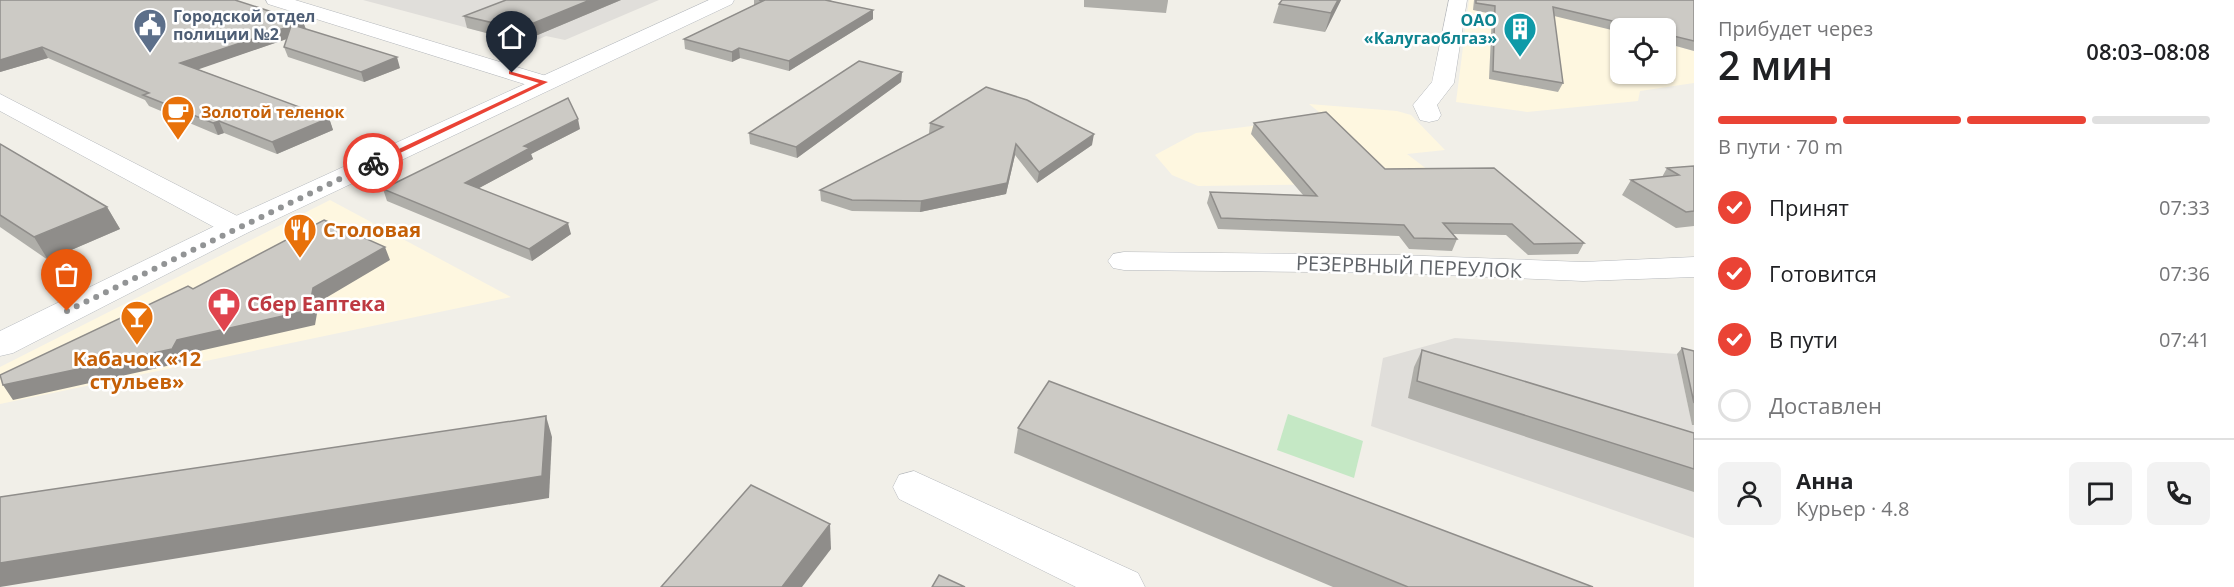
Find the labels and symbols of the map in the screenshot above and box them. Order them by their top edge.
place label: Городской отдел полиции №2 [173,5,315,45]
public building icon: Городской отдел полиции №2 [132,7,168,54]
place label: ОАО «Калугаоблгаз» [1364,9,1497,49]
pin [486,11,537,73]
building icon: ОАО «Калугаоблгаз» [1502,11,1538,58]
cafe icon: Золотой теленок [160,94,196,141]
place label: Золотой теленок [201,101,345,123]
courier [343,133,403,193]
restaurant icon: Столовая [282,212,318,259]
place label: Столовая [323,216,421,243]
pin [41,249,92,311]
street label: РЕЗЕРВНЫЙ ПЕРЕУЛОК [1296,249,1523,284]
pharmacy icon: Сбер Еаптека [206,286,242,333]
place label: Сбер Еаптека [247,290,386,317]
bar icon: Кабачок «12 стульев» [119,299,155,346]
place label: Кабачок «12 стульев» [73,345,201,395]

